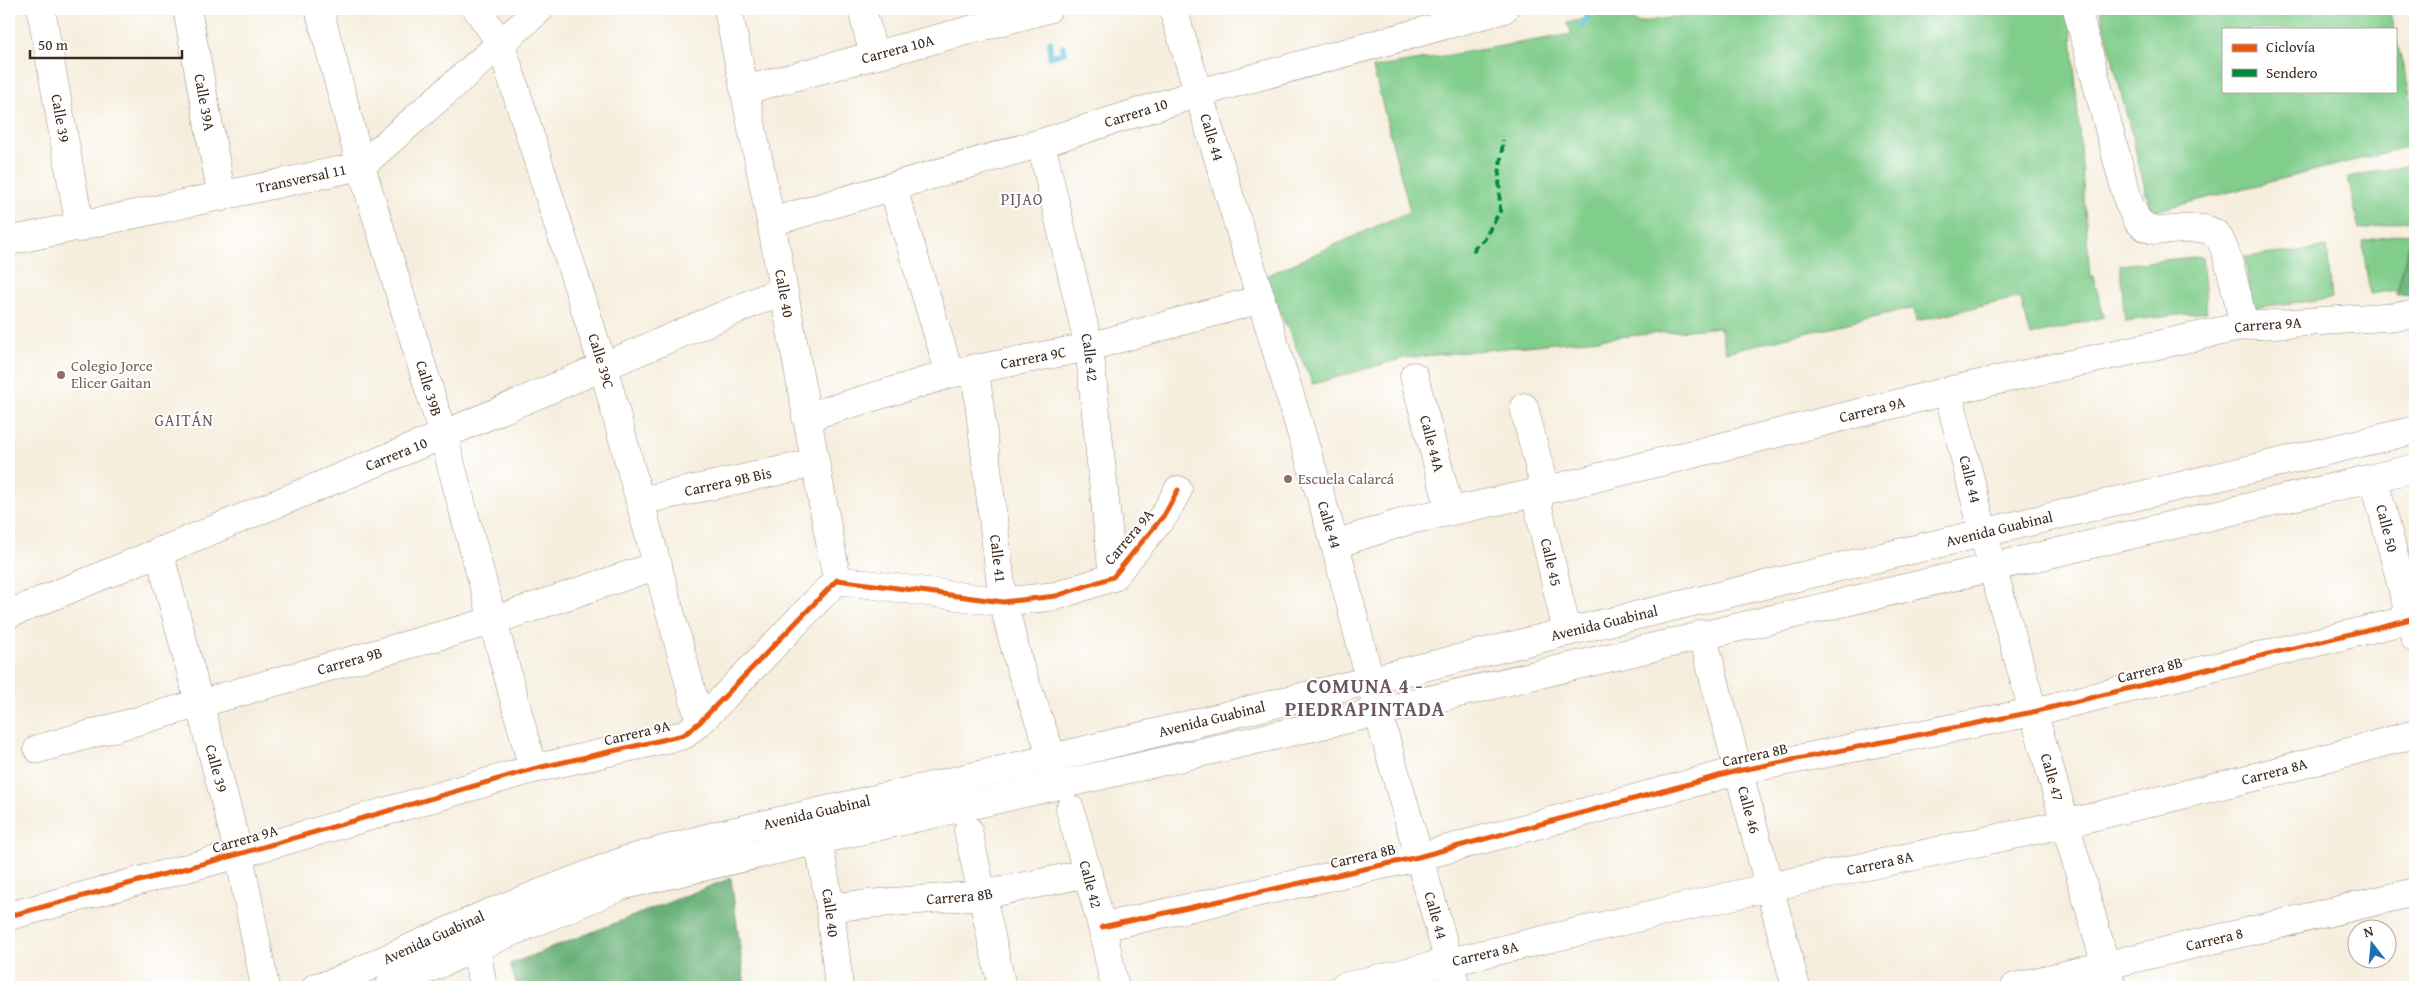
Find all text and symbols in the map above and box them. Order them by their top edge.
scale bar [30,28,182,60]
legend [2222,28,2396,92]
street label: Carrera 10A [859,29,936,68]
text: 50 m [38,34,69,55]
text: Ciclovía [2266,36,2315,57]
text: Sendero [2266,62,2318,83]
street label: Calle 39A [189,72,220,133]
street label: Calle 39 [46,92,76,144]
street label: Carrera 10 [1102,93,1170,132]
street label: Calle 44 [1195,111,1229,163]
street label: Transversal 11 [254,158,348,198]
district label: PIJAO [1001,187,1043,211]
street label: Calle 40 [770,268,799,319]
street label: Carrera 9A [2232,311,2302,338]
street label: Calle 39C [583,331,620,391]
street label: Calle 42 [1076,331,1104,383]
street label: Carrera 9C [999,341,1068,374]
place label: Colegio Jorce Elicer Gaitan [71,355,153,393]
street label: Calle 39B [411,358,448,419]
marker: Colegio Jorce Elicer Gaitan [55,369,67,381]
street label: Carrera 9A [1837,391,1907,427]
district label: GAITÁN [154,408,214,432]
street label: Calle 44A [1415,413,1450,474]
street label: Carrera 10 [362,432,430,476]
street label: Calle 44 [1954,453,1987,505]
street label: Carrera 9B Bis [682,462,773,501]
place label: Escuela Calarcá [1298,468,1394,489]
marker: Escuela Calarcá [1282,473,1294,485]
street label: Calle 44 [1313,498,1347,551]
street label: Calle 50 [2371,502,2404,554]
street label: Carrera 9A [1099,504,1158,569]
street label: Avenida Guabinal [1943,506,2055,551]
street label: Calle 41 [985,533,1012,584]
street label: Calle 45 [1536,536,1567,588]
street label: Avenida Guabinal [1549,600,1660,646]
street label: Carrera 9B [315,641,385,680]
street label: Carrera 8B [2115,651,2185,688]
district label: COMUNA 4 - PIEDRAPINTADA [1285,671,1445,723]
street label: Avenida Guabinal [1156,695,1267,742]
street label: Carrera 9A [602,715,672,750]
street label: Carrera 8B [1720,737,1790,772]
street label: Calle 39 [201,742,233,795]
street label: Calle 47 [2036,751,2069,803]
street label: Carrera 8A [2239,753,2309,790]
street label: Calle 46 [1733,784,1766,836]
street label: Avenida Guabinal [761,789,872,834]
street label: Carrera 9A [210,819,280,858]
street label: Carrera 8B [1328,838,1398,873]
street label: Carrera 8A [1845,846,1915,880]
street label: Calle 42 [1074,858,1107,910]
street label: Carrera 8B [926,882,995,909]
street label: Calle 40 [817,887,844,938]
street label: Calle 44 [1419,889,1453,942]
street label: Avenida Guabinal [379,905,488,969]
north arrow [2346,918,2396,968]
text: N [2361,920,2376,942]
street label: Carrera 8 [2184,922,2245,956]
street label: Carrera 8A [1450,935,1520,971]

